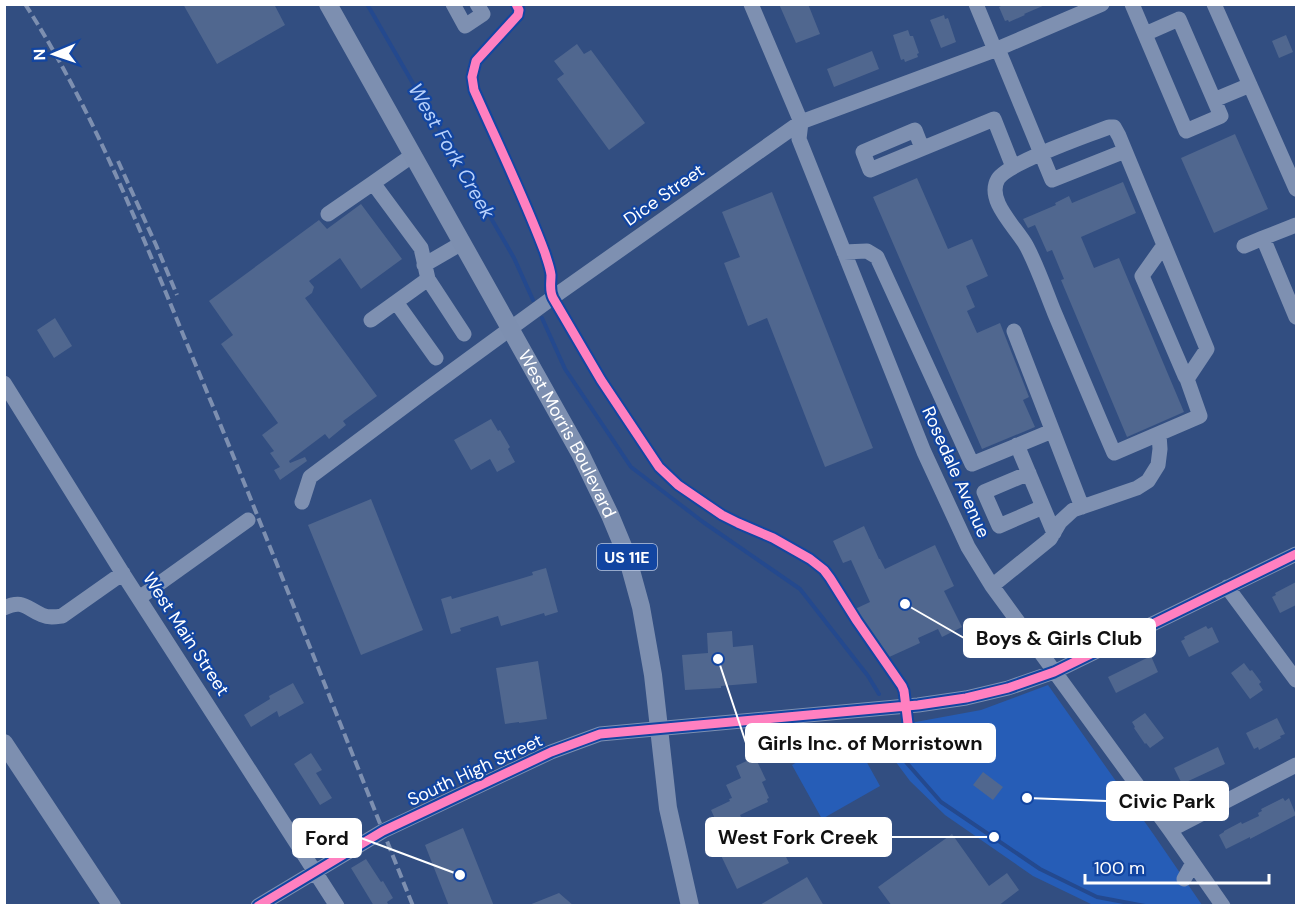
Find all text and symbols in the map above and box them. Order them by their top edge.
north arrow [24,24,84,84]
text: N [29,48,50,61]
water label: West Fork Creek [403,78,502,224]
street label: Dice Street [619,158,709,232]
street label: West Morris Boulevard [513,346,622,522]
street label: Rosedale Avenue [916,403,996,541]
road number: US 11E [597,544,657,570]
street label: West Main Street [137,568,235,700]
callout: Boys & Girls Club [964,619,1155,657]
text: Boys & Girls Club [976,625,1142,651]
callout: Girls Inc. of Morristown [746,724,995,762]
street label: South High Street [404,728,546,812]
text: Girls Inc. of Morristown [758,730,982,756]
callout: Civic Park [1107,782,1228,820]
text: Civic Park [1119,788,1216,814]
callout: West Fork Creek [706,818,891,856]
callout: Ford [293,819,361,857]
text: West Fork Creek [718,824,879,850]
text: Ford [305,825,349,851]
scale bar [1085,847,1270,885]
text: 100 m [1094,856,1145,880]

